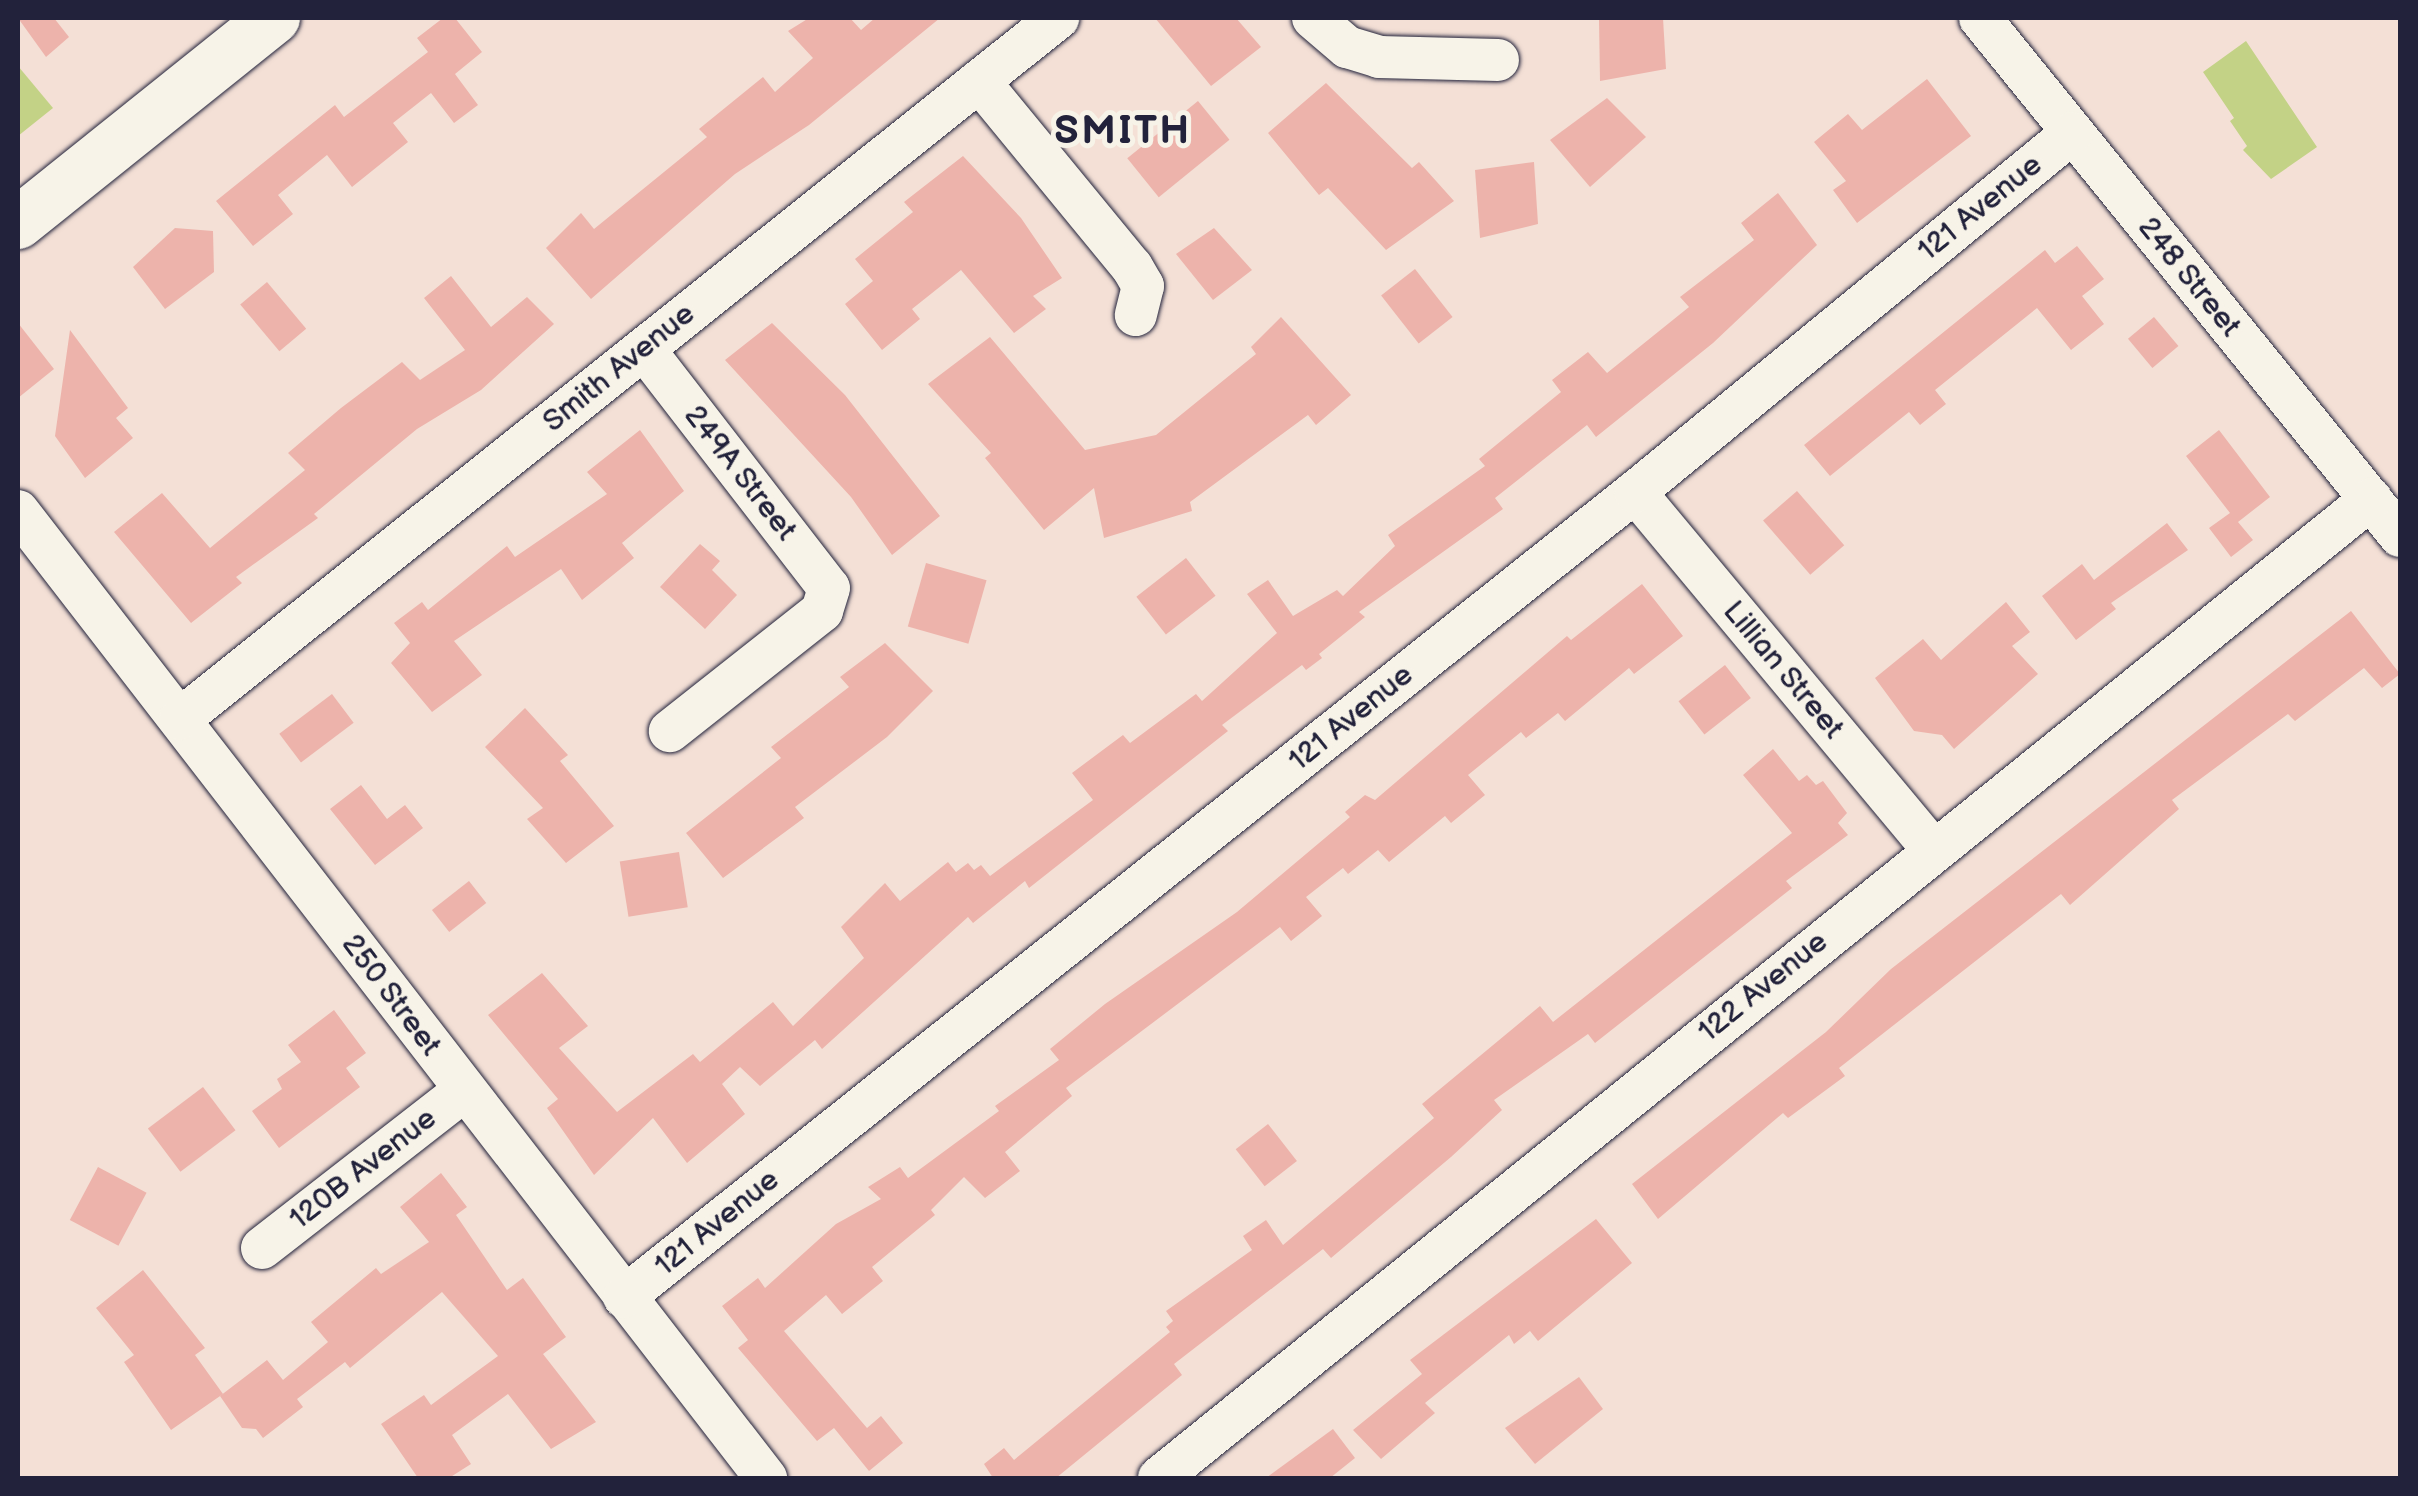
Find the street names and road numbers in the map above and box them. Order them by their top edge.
street label: 121 Avenue [1911,147,2049,269]
street label: 248 Street [2130,210,2248,344]
street label: Smith Avenue [536,296,702,440]
street label: 249A Street [676,398,804,548]
street label: Lillian Street [1715,594,1851,746]
street label: 121 Avenue [1282,657,1420,779]
street label: 122 Avenue [1691,924,1835,1050]
street label: 250 Street [334,927,448,1063]
street label: 120B Avenue [282,1101,444,1237]
street label: 121 Avenue [648,1162,786,1284]

